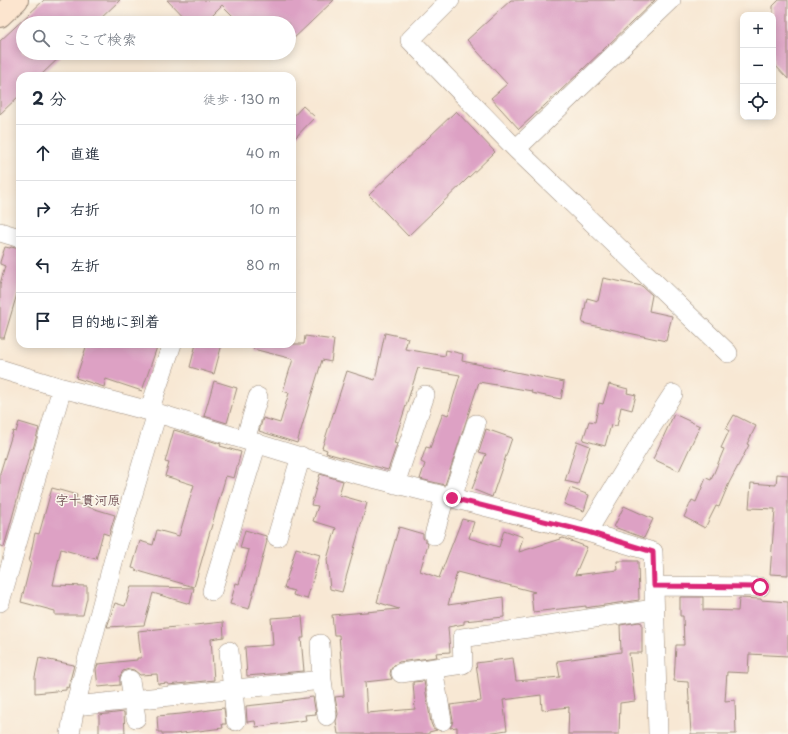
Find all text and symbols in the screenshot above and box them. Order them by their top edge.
map controls [740,12,776,120]
button: + [740,12,776,48]
search box [16,16,296,60]
icon: search [30,27,52,49]
text: ここで検索 [62,27,137,50]
button: − [740,48,776,84]
button: locate [740,84,776,120]
text: 2 分 [32,85,66,111]
text: 徒歩 · 130 m [203,89,280,108]
text: 直進 [70,141,100,164]
icon: ahead [32,142,54,164]
text: 40 m [246,143,280,162]
text: 右折 [70,197,100,220]
icon: right [32,198,54,220]
text: 10 m [250,199,280,218]
text: 左折 [70,253,100,276]
icon: left [32,254,54,276]
text: 80 m [246,255,280,274]
text: 目的地に到着 [70,309,160,332]
icon: arrive [32,310,54,332]
route end [443,489,461,507]
district label: 字十貫河原 [55,490,121,509]
route start [751,578,769,596]

